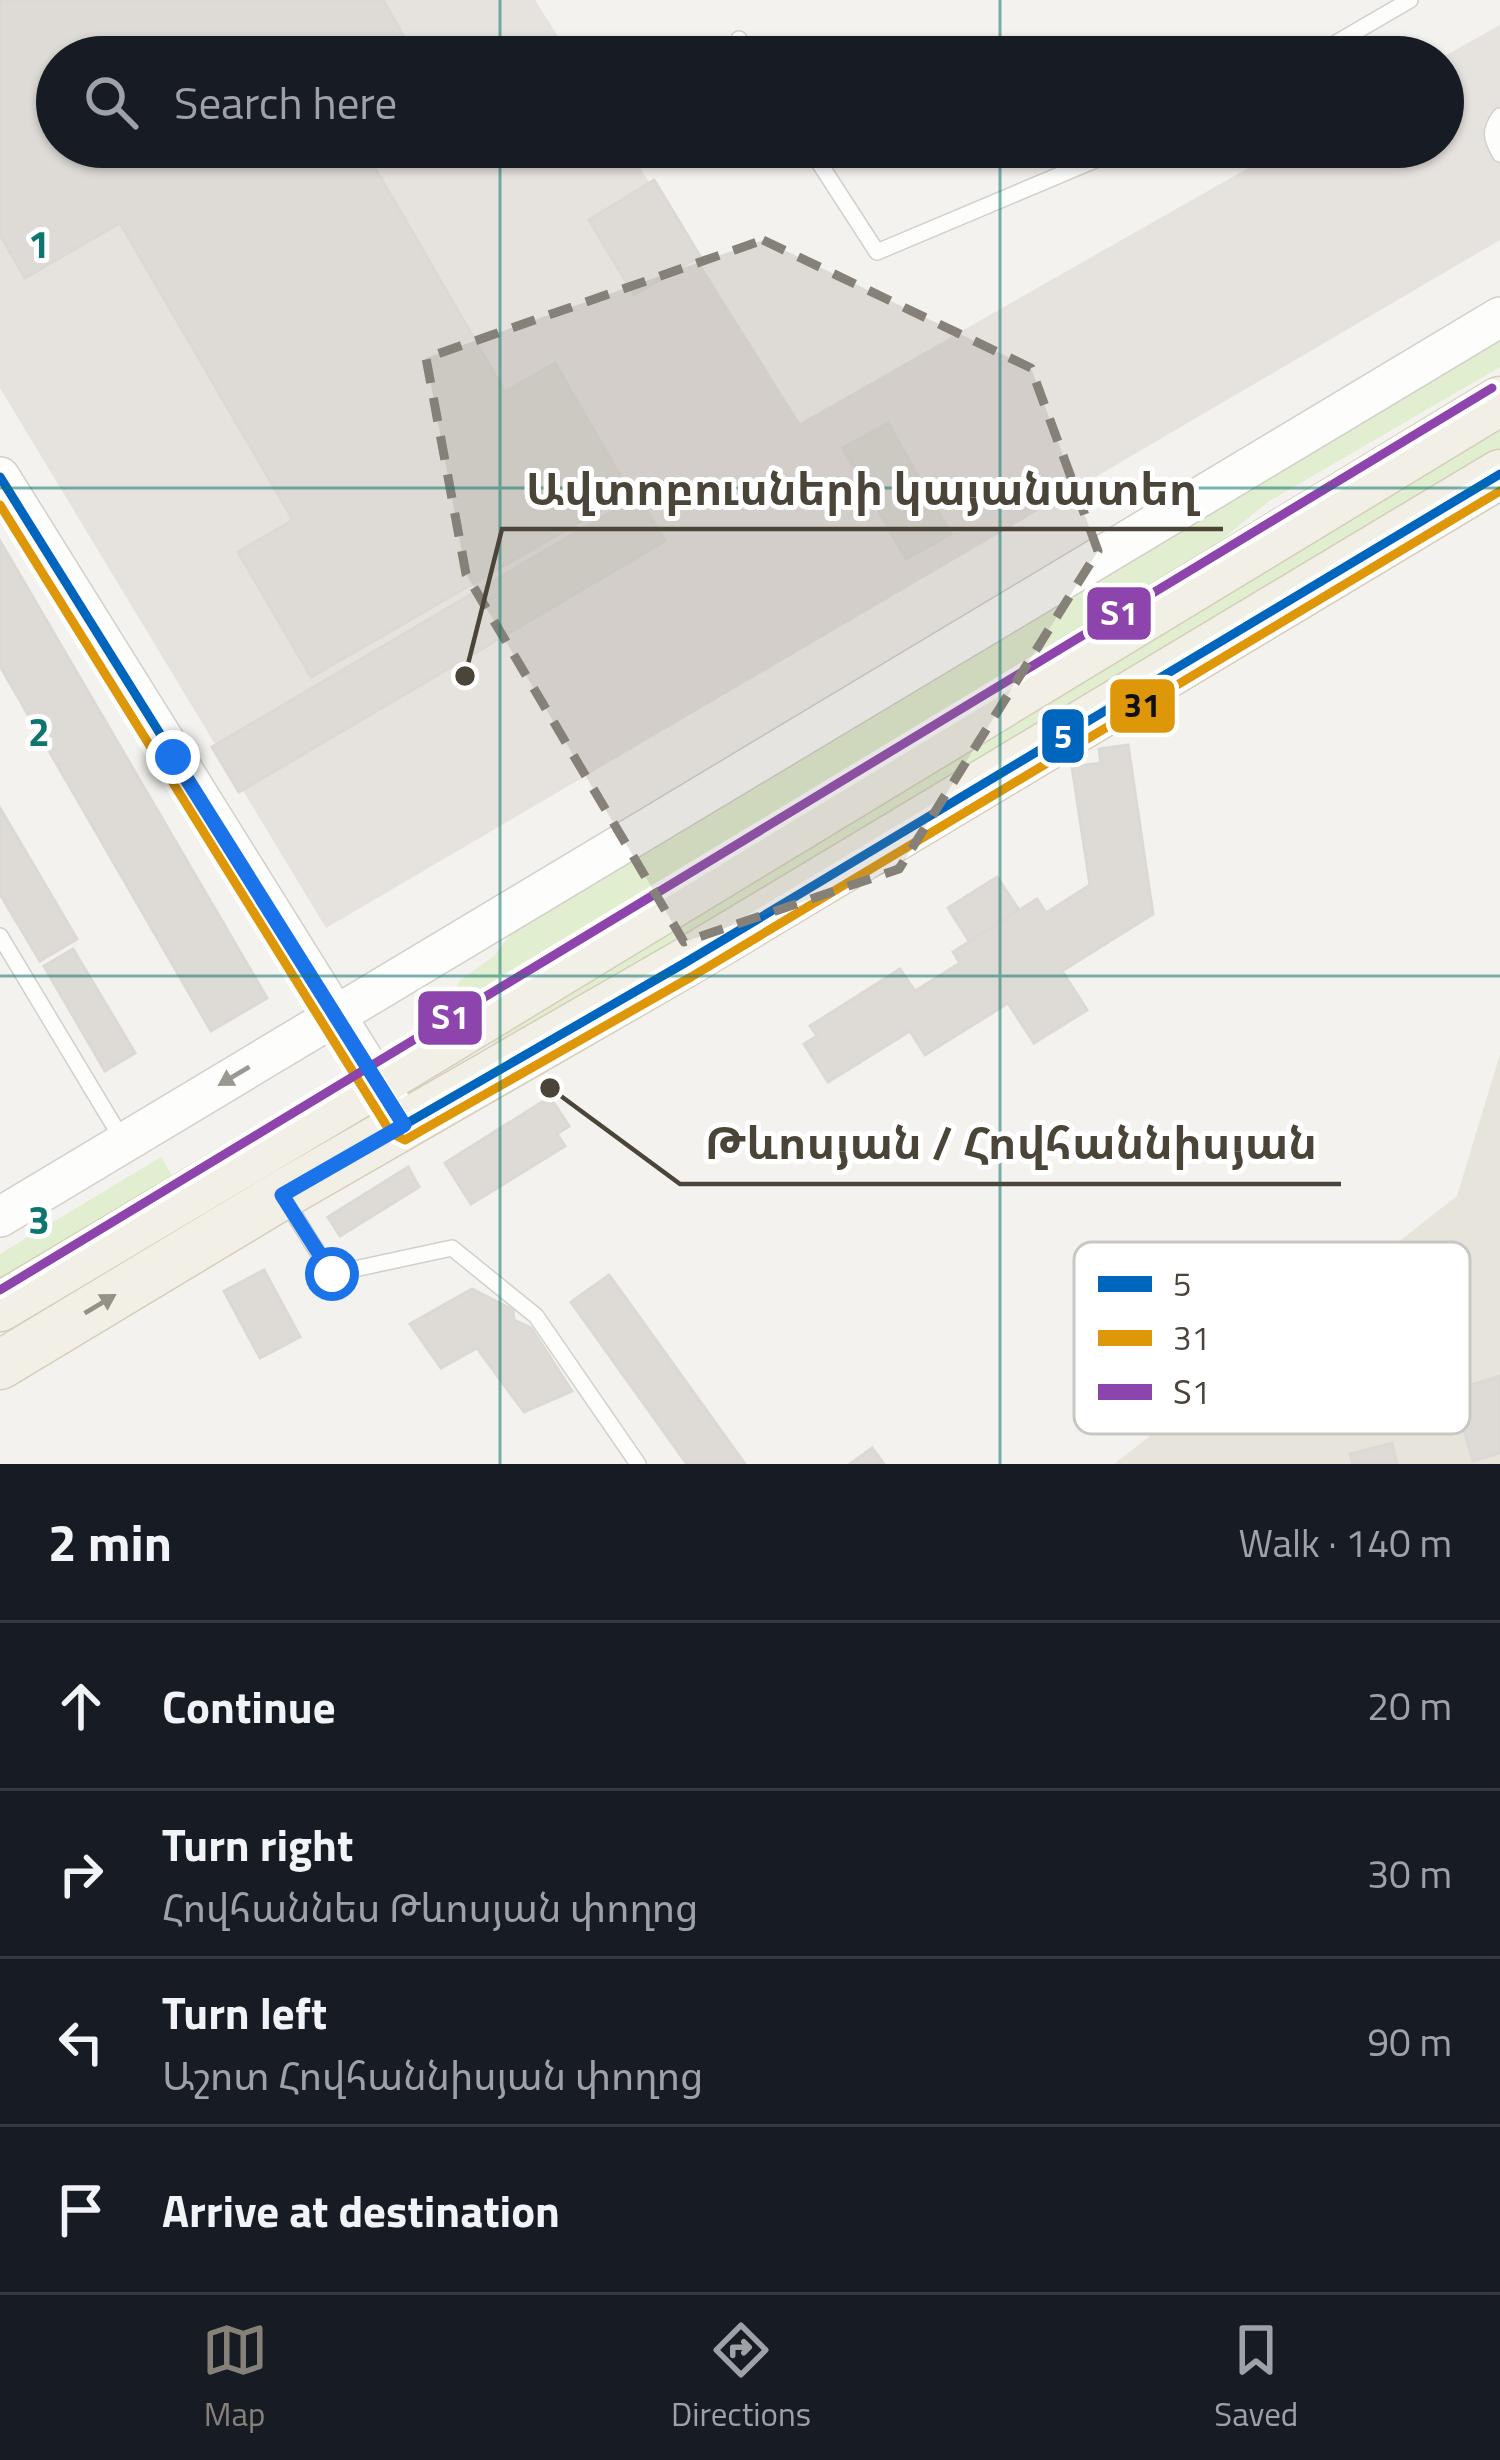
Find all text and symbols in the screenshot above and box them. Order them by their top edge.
search box [36,36,1464,168]
text: Search here [174,68,397,136]
icon: search [78,69,144,135]
text: 1 [28,214,50,273]
callout: Ավտոբուսների կայանատեղ [502,448,1223,529]
text: Ավտոբուսների կայանատեղ [526,454,1201,522]
line badge: Տ1 [1085,585,1153,642]
text: Տ1 [1100,588,1138,638]
line badge: 31 [1108,677,1177,735]
text: 31 [1124,680,1160,730]
text: 2 [28,702,50,761]
line badge: 5 [1040,707,1086,765]
text: 5 [1054,711,1072,761]
route end [146,730,200,784]
line badge: Տ1 [416,989,484,1047]
text: Տ1 [431,992,469,1042]
one-way arrow [217,1064,251,1085]
callout: Թևոսյան / Հովհաննիսյան [680,1103,1341,1184]
text: Թևոսյան / Հովհաննիսյան [705,1108,1317,1176]
text: 3 [28,1190,50,1249]
legend [1074,1242,1470,1434]
route start [305,1247,359,1301]
text: 5 [1173,1259,1191,1309]
one-way arrow [83,1295,117,1316]
text: 31 [1173,1313,1210,1363]
text: Տ1 [1173,1367,1210,1417]
text: 2 min [48,1503,172,1581]
text: Walk · 140 m [1238,1513,1452,1572]
text: Continue [162,1672,336,1740]
icon: ahead [48,1673,114,1739]
text: 20 m [1367,1676,1452,1735]
text: Turn right [162,1810,353,1878]
icon: right [48,1841,114,1907]
text: 30 m [1367,1844,1452,1903]
text: Հովհաննես Թևոսյան փողոց [162,1878,699,1937]
text: Turn left [162,1978,327,2046]
icon: left [48,2009,114,2075]
text: 90 m [1367,2012,1452,2071]
text: Աշոտ Հովհաննիսյան փողոց [162,2046,703,2105]
text: Arrive at destination [162,2176,560,2244]
icon: arrive [48,2177,114,2243]
tab: Map [202,2317,268,2439]
tab: Directions [671,2317,811,2439]
tab: Saved [1214,2317,1298,2439]

